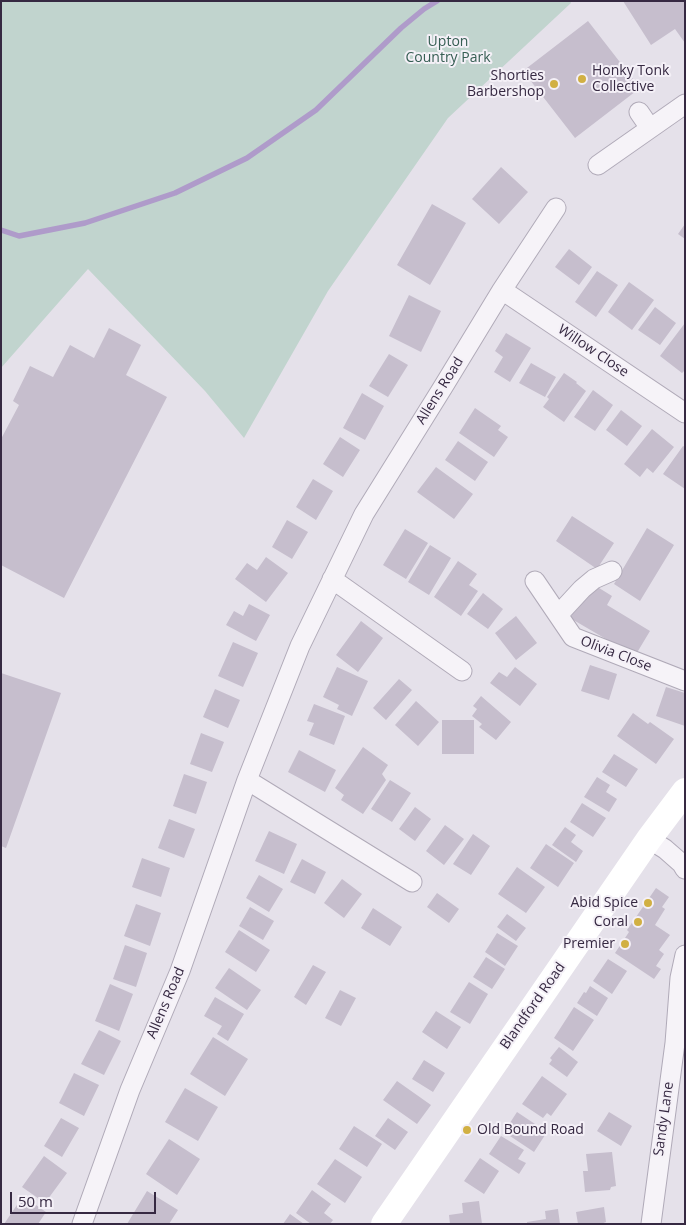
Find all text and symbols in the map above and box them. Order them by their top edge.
park label: Upton Country Park [405,34,491,66]
place label: Honky Tonk Collective [592,63,669,95]
place label: Shorties Barbershop [467,68,544,100]
marker: Honky Tonk Collective [576,73,588,85]
marker: Shorties Barbershop [548,78,560,90]
street label: Willow Close [554,321,632,381]
street label: Allens Road [413,354,467,428]
street label: Olivia Close [578,633,654,675]
place label: Abid Spice [571,895,638,911]
marker: Abid Spice [642,897,654,909]
place label: Coral [594,914,628,930]
marker: Coral [632,916,644,928]
place label: Premier [563,936,615,952]
marker: Premier [619,938,631,950]
street label: Blandford Road [497,959,569,1053]
street label: Allens Road [143,965,189,1041]
street label: Sandy Lane [650,1081,678,1157]
place label: Old Bound Road [477,1122,584,1138]
marker: Old Bound Road [461,1124,473,1136]
scale bar [12,1182,159,1214]
text: 50 m [18,1191,53,1211]

